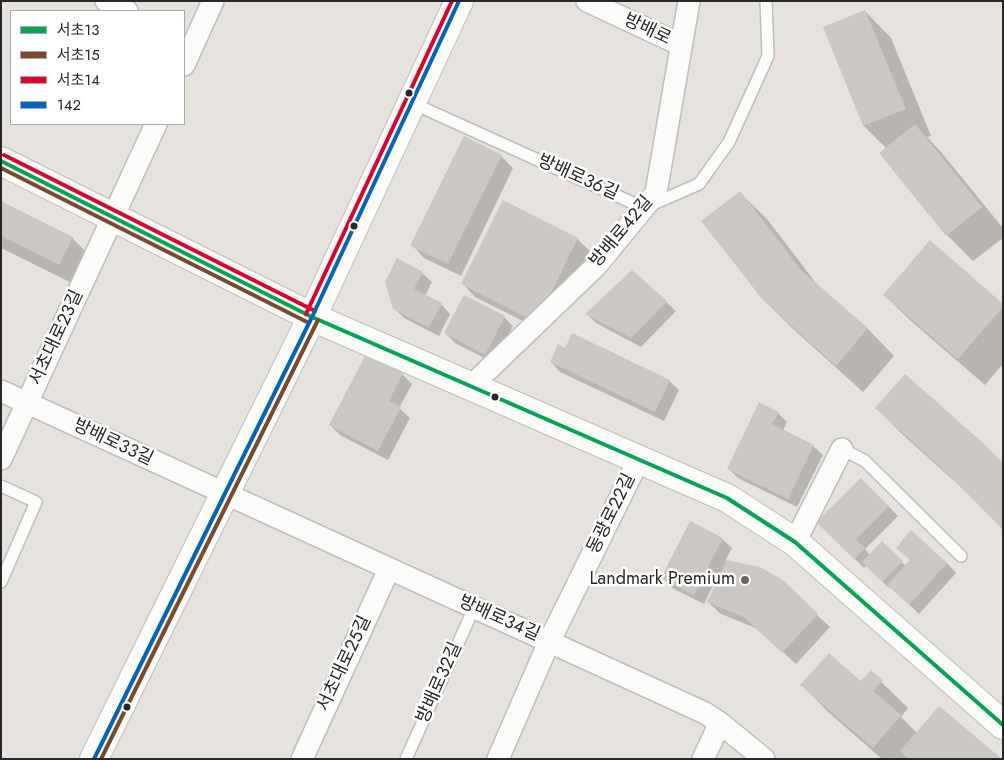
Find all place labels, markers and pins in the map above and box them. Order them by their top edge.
unlabelled marker [404,88,414,98]
unlabelled marker [349,221,359,231]
unlabelled marker [490,392,500,402]
place label: Landmark Premium [589,569,735,591]
marker: Landmark Premium [739,574,751,586]
unlabelled marker [122,702,132,712]

